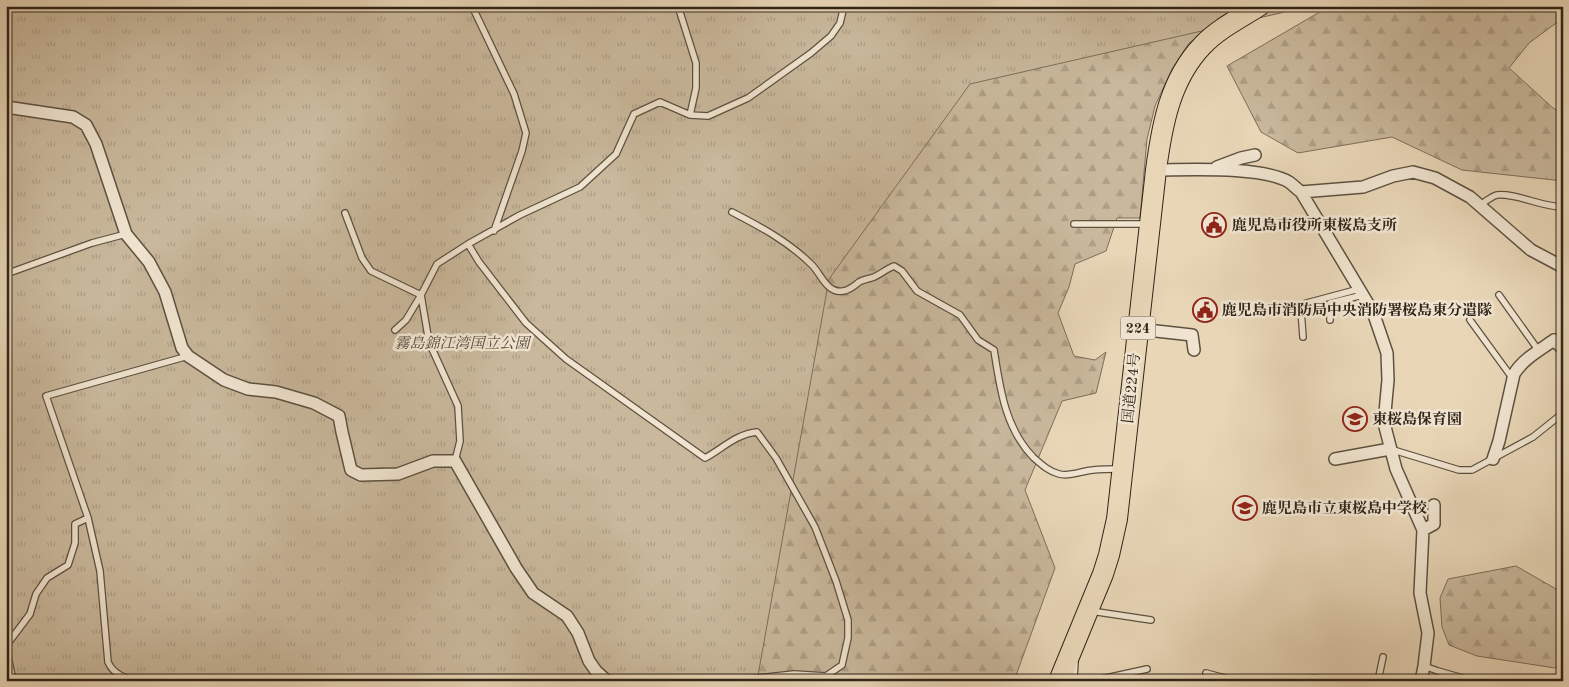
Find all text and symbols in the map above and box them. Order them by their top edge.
public building icon: 鹿児島市役所東桜島支所 [1201,212,1227,238]
place label: 鹿児島市役所東桜島支所 [1232,217,1397,234]
public building icon: 鹿児島市消防局中央消防署桜島東分遣隊 [1192,297,1218,323]
place label: 鹿児島市消防局中央消防署桜島東分遣隊 [1222,302,1492,319]
road number: 224 [1120,316,1156,339]
park label: 霧島錦江湾国立公園 [394,335,532,352]
street label: 国道224号 [1119,352,1144,424]
school or university icon: 東桜島保育園 [1342,406,1368,432]
place label: 東桜島保育園 [1372,411,1462,428]
school or university icon: 鹿児島市立東桜島中学校 [1232,495,1258,521]
place label: 鹿児島市立東桜島中学校 [1262,500,1427,517]

